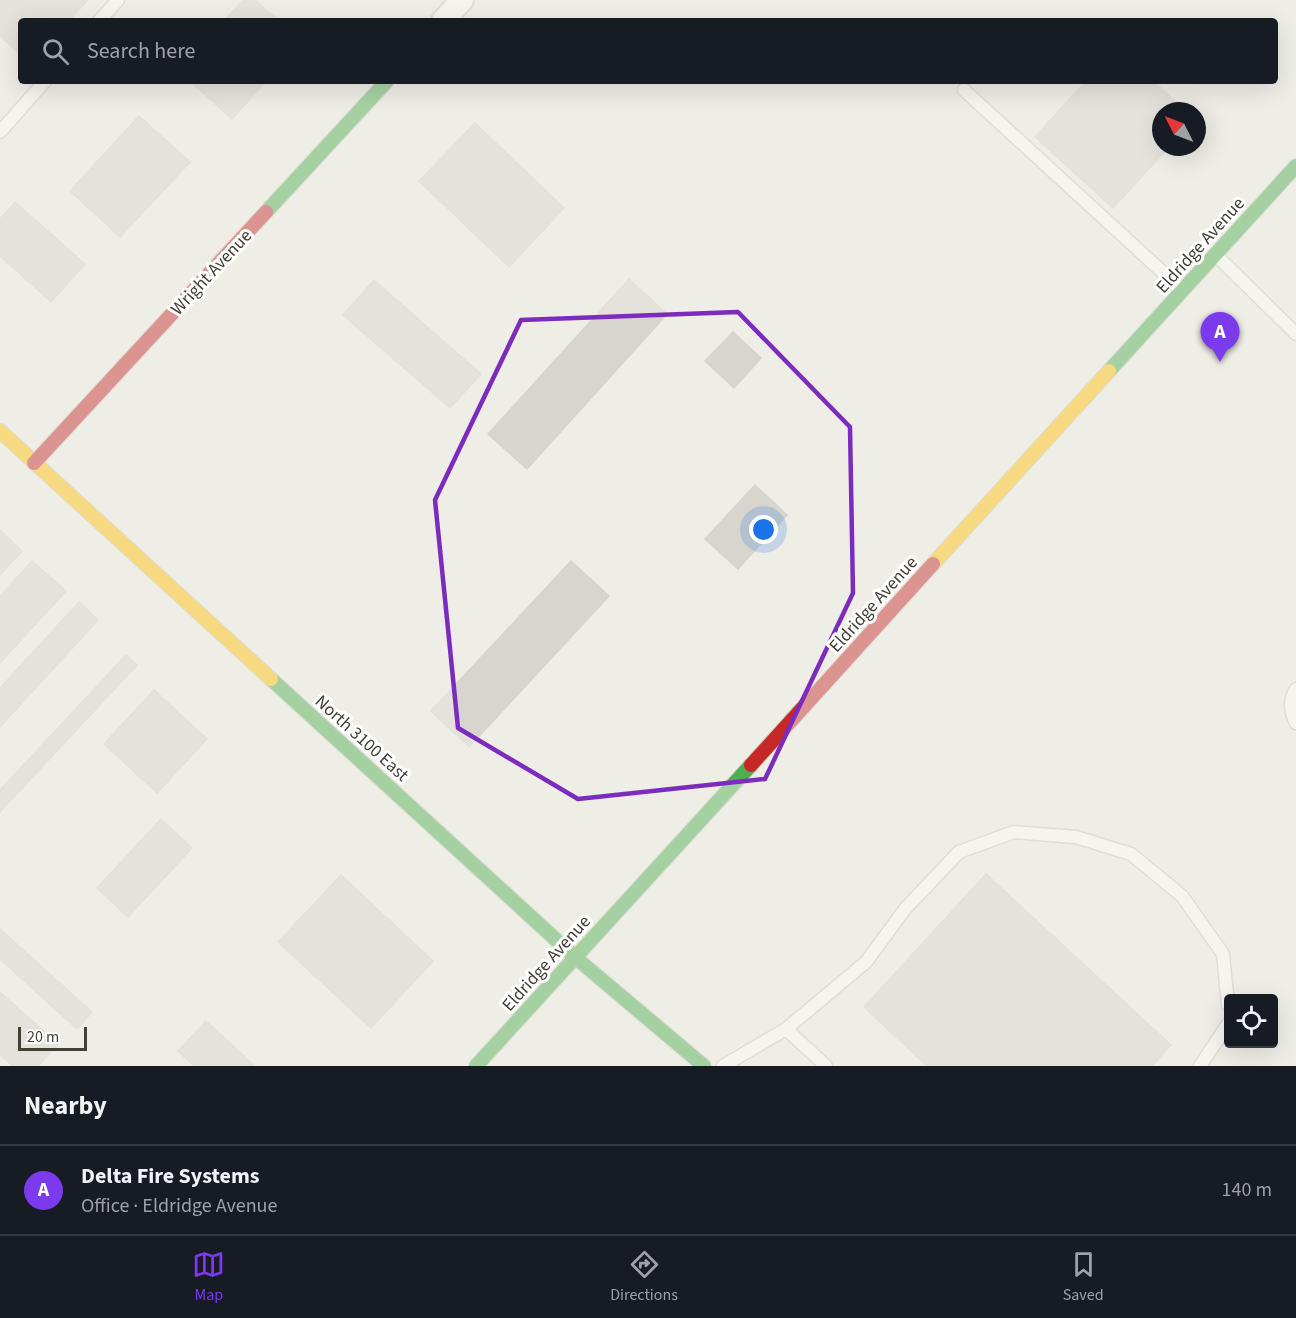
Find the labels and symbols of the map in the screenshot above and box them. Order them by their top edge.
north arrow [1152,102,1206,156]
street label: Eldridge Avenue [1150,192,1250,299]
street label: Wright Avenue [165,224,258,321]
pin: A [1200,312,1240,362]
your location [749,515,778,544]
street label: Eldridge Avenue [823,551,923,658]
street label: North 3100 East [309,689,414,787]
street label: Eldridge Avenue [496,910,596,1017]
scale bar [18,1024,87,1052]

